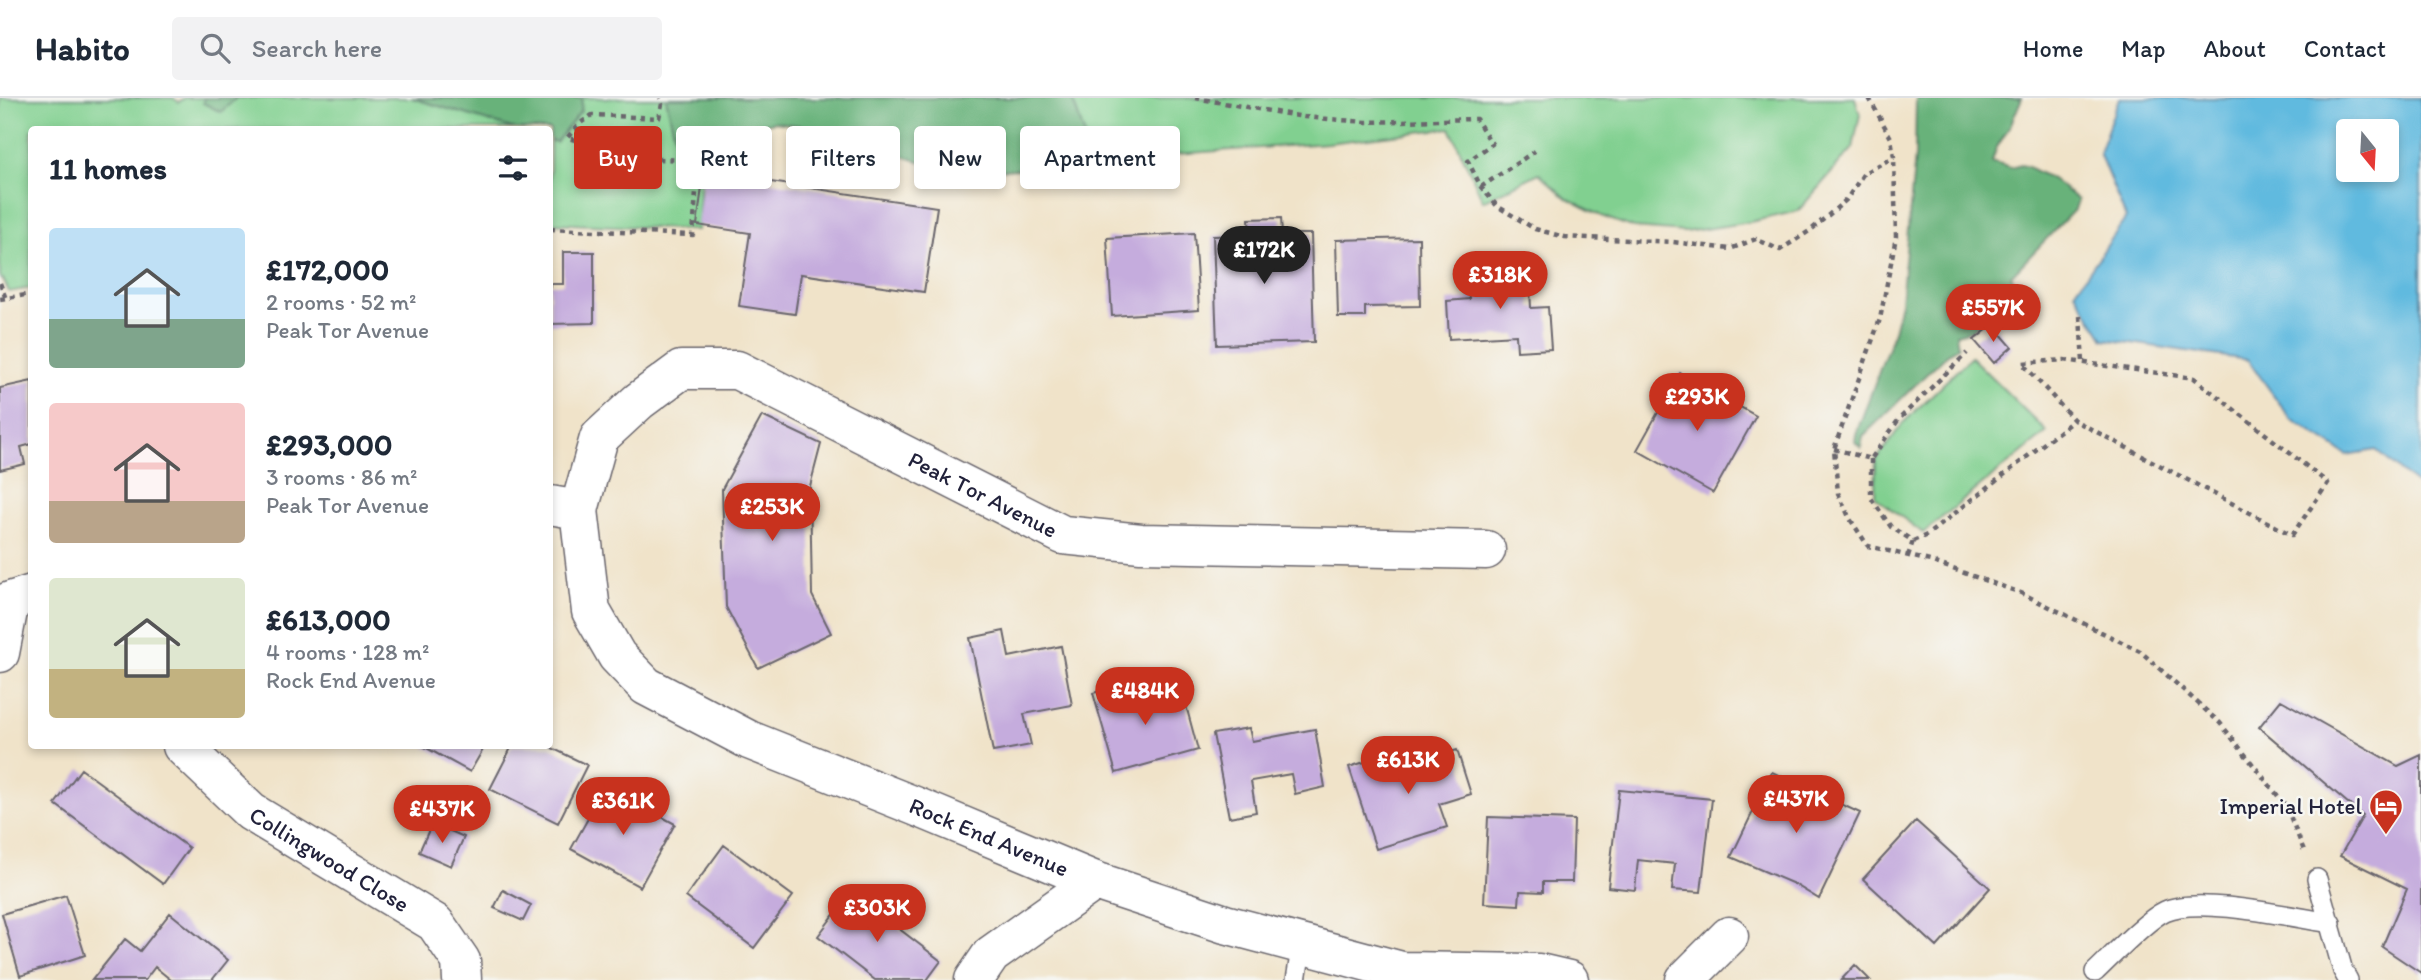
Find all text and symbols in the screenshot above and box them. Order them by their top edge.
search box [172,17,662,80]
text: Habito [35,29,130,68]
icon: search [196,29,234,67]
text: Search here [252,32,382,64]
text: Home [2023,34,2083,63]
text: Map [2121,34,2165,63]
text: About [2203,34,2266,63]
text: Contact [2304,34,2386,63]
north arrow [2336,119,2399,182]
map controls [2336,119,2399,182]
chip: Buy [574,126,662,189]
chip: Rent [676,126,772,189]
chip: Filters [786,126,900,189]
chip: New [914,126,1006,189]
chip: Apartment [1020,126,1180,189]
icon: filters [494,149,532,187]
text: 11 homes [49,150,167,187]
pin: £172K [1215,226,1313,286]
text: £172K [1233,235,1295,263]
text: £172,000 [266,251,389,288]
pin: £318K [1451,252,1549,311]
icon: home [105,256,189,340]
text: £318K [1469,260,1531,288]
pin: £557K [1944,285,2042,344]
text: 2 rooms · 52 m² [266,288,416,316]
text: £557K [1962,293,2024,321]
text: Peak Tor Avenue [266,316,429,344]
pin: £293K [1648,374,1746,433]
text: £293K [1665,382,1729,410]
text: £293,000 [266,426,392,463]
icon: home [105,431,189,515]
street label: Peak Tor Avenue [904,445,1062,544]
text: 3 rooms · 86 m² [266,463,418,491]
pin: £253K [723,484,821,543]
text: Peak Tor Avenue [266,491,429,519]
text: £253K [740,492,804,520]
text: £613,000 [266,601,391,638]
icon: home [105,606,189,690]
text: 4 rooms · 128 m² [266,638,429,666]
text: Rock End Avenue [266,666,436,694]
pin: £484K [1096,668,1194,727]
text: £484K [1111,676,1179,704]
pin: £613K [1359,736,1457,796]
text: £613K [1377,745,1439,773]
pin: £437K [1747,776,1845,835]
pin: £361K [574,778,672,837]
text: £437K [1764,784,1828,812]
pin: £437K [393,786,491,845]
text: £361K [592,786,654,814]
hotel icon: Imperial Hotel [2367,787,2405,836]
street label: Rock End Avenue [905,791,1073,882]
place label: Imperial Hotel [2219,792,2362,820]
text: £437K [410,794,474,822]
street label: Collingwood Close [244,800,414,918]
pin: £303K [828,884,926,944]
text: £303K [844,893,910,921]

